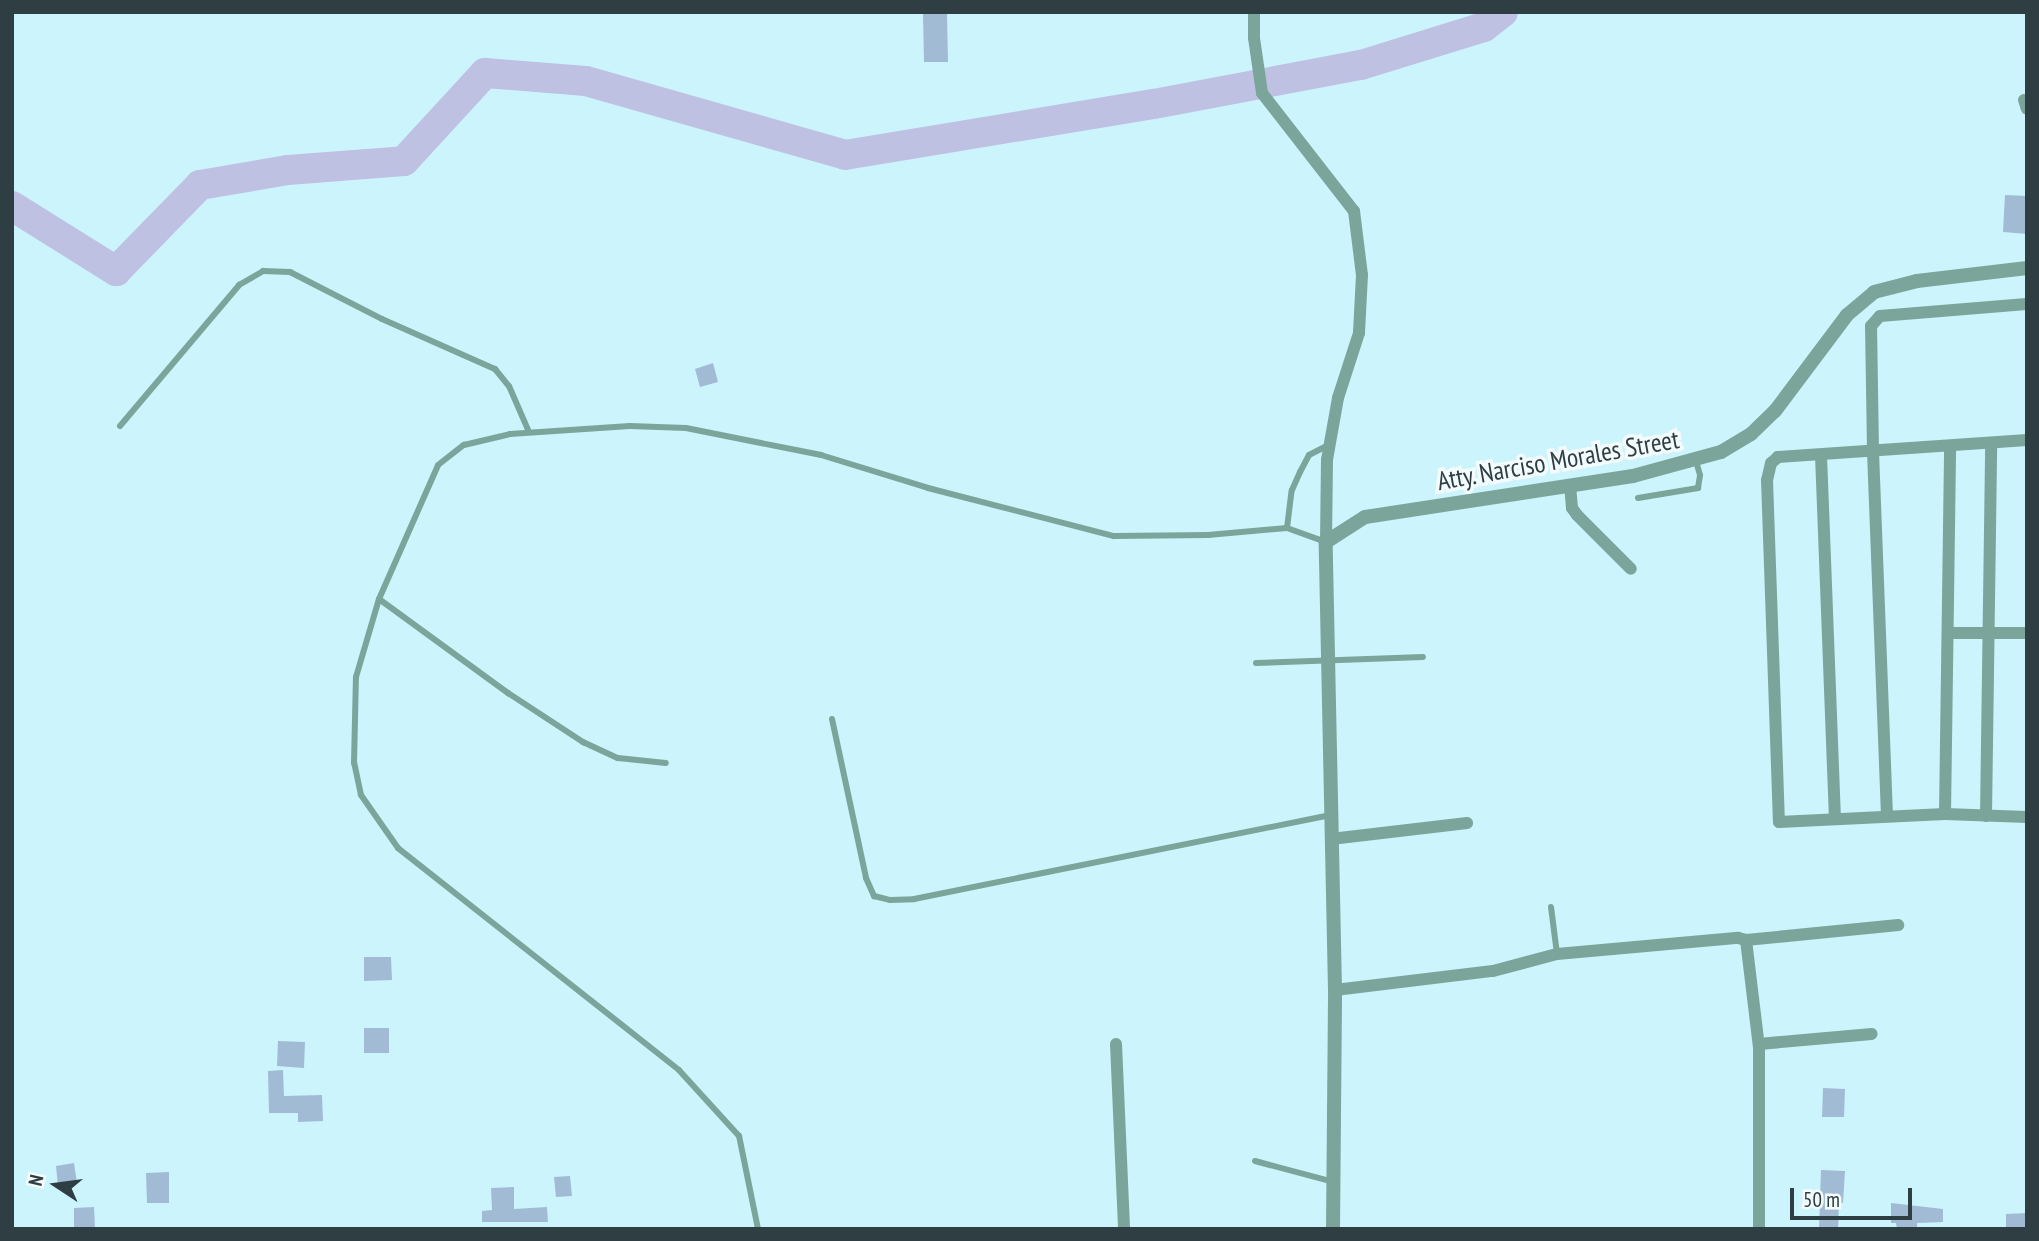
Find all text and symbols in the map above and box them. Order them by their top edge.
street label: Atty. Narciso Morales Street [1434,423,1682,497]
north arrow [21,1150,91,1220]
text: N [23,1173,48,1188]
scale bar [1794,1174,1916,1218]
text: 50 m [1803,1186,1840,1213]

